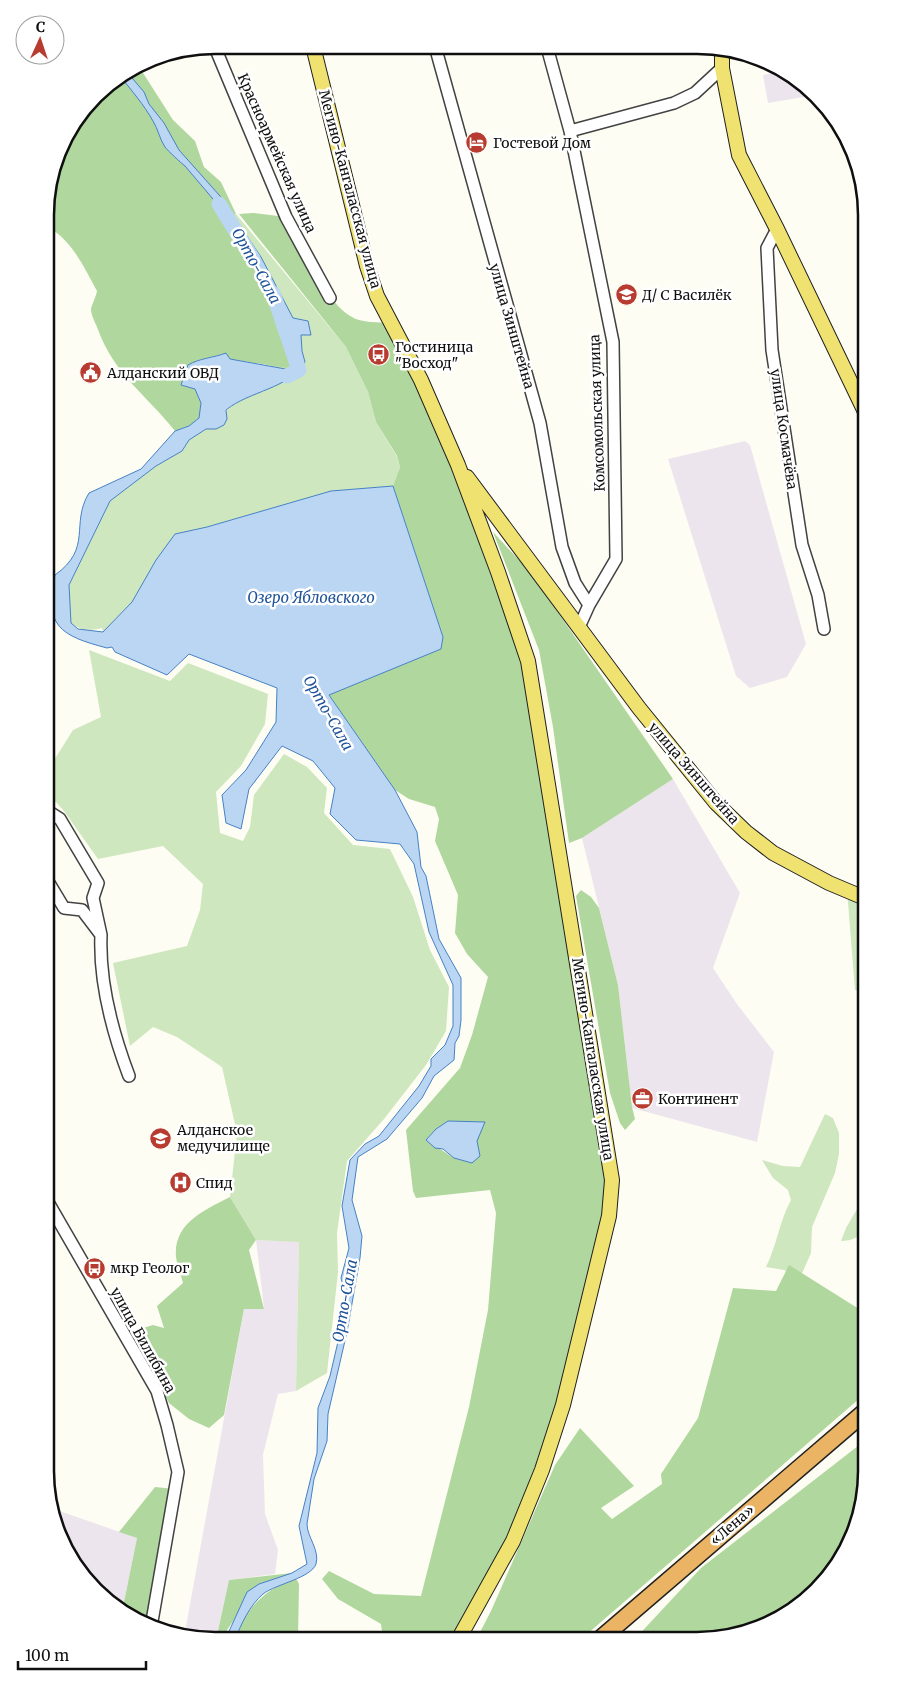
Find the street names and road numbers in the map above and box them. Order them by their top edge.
street label: Красноармейская улица [234,70,321,236]
street label: Мегино-Кангаласская улица [315,88,385,291]
street label: улица Зинштейна [486,261,539,391]
street label: Комсомольская улица [585,334,609,492]
street label: улица Космачёва [767,367,801,491]
street label: улица Зинштейна [645,718,744,828]
street label: Мегино-Кангаласская улица [568,957,618,1162]
street label: улица Билибина [106,1284,180,1397]
street label: «Лена» [706,1501,758,1549]

